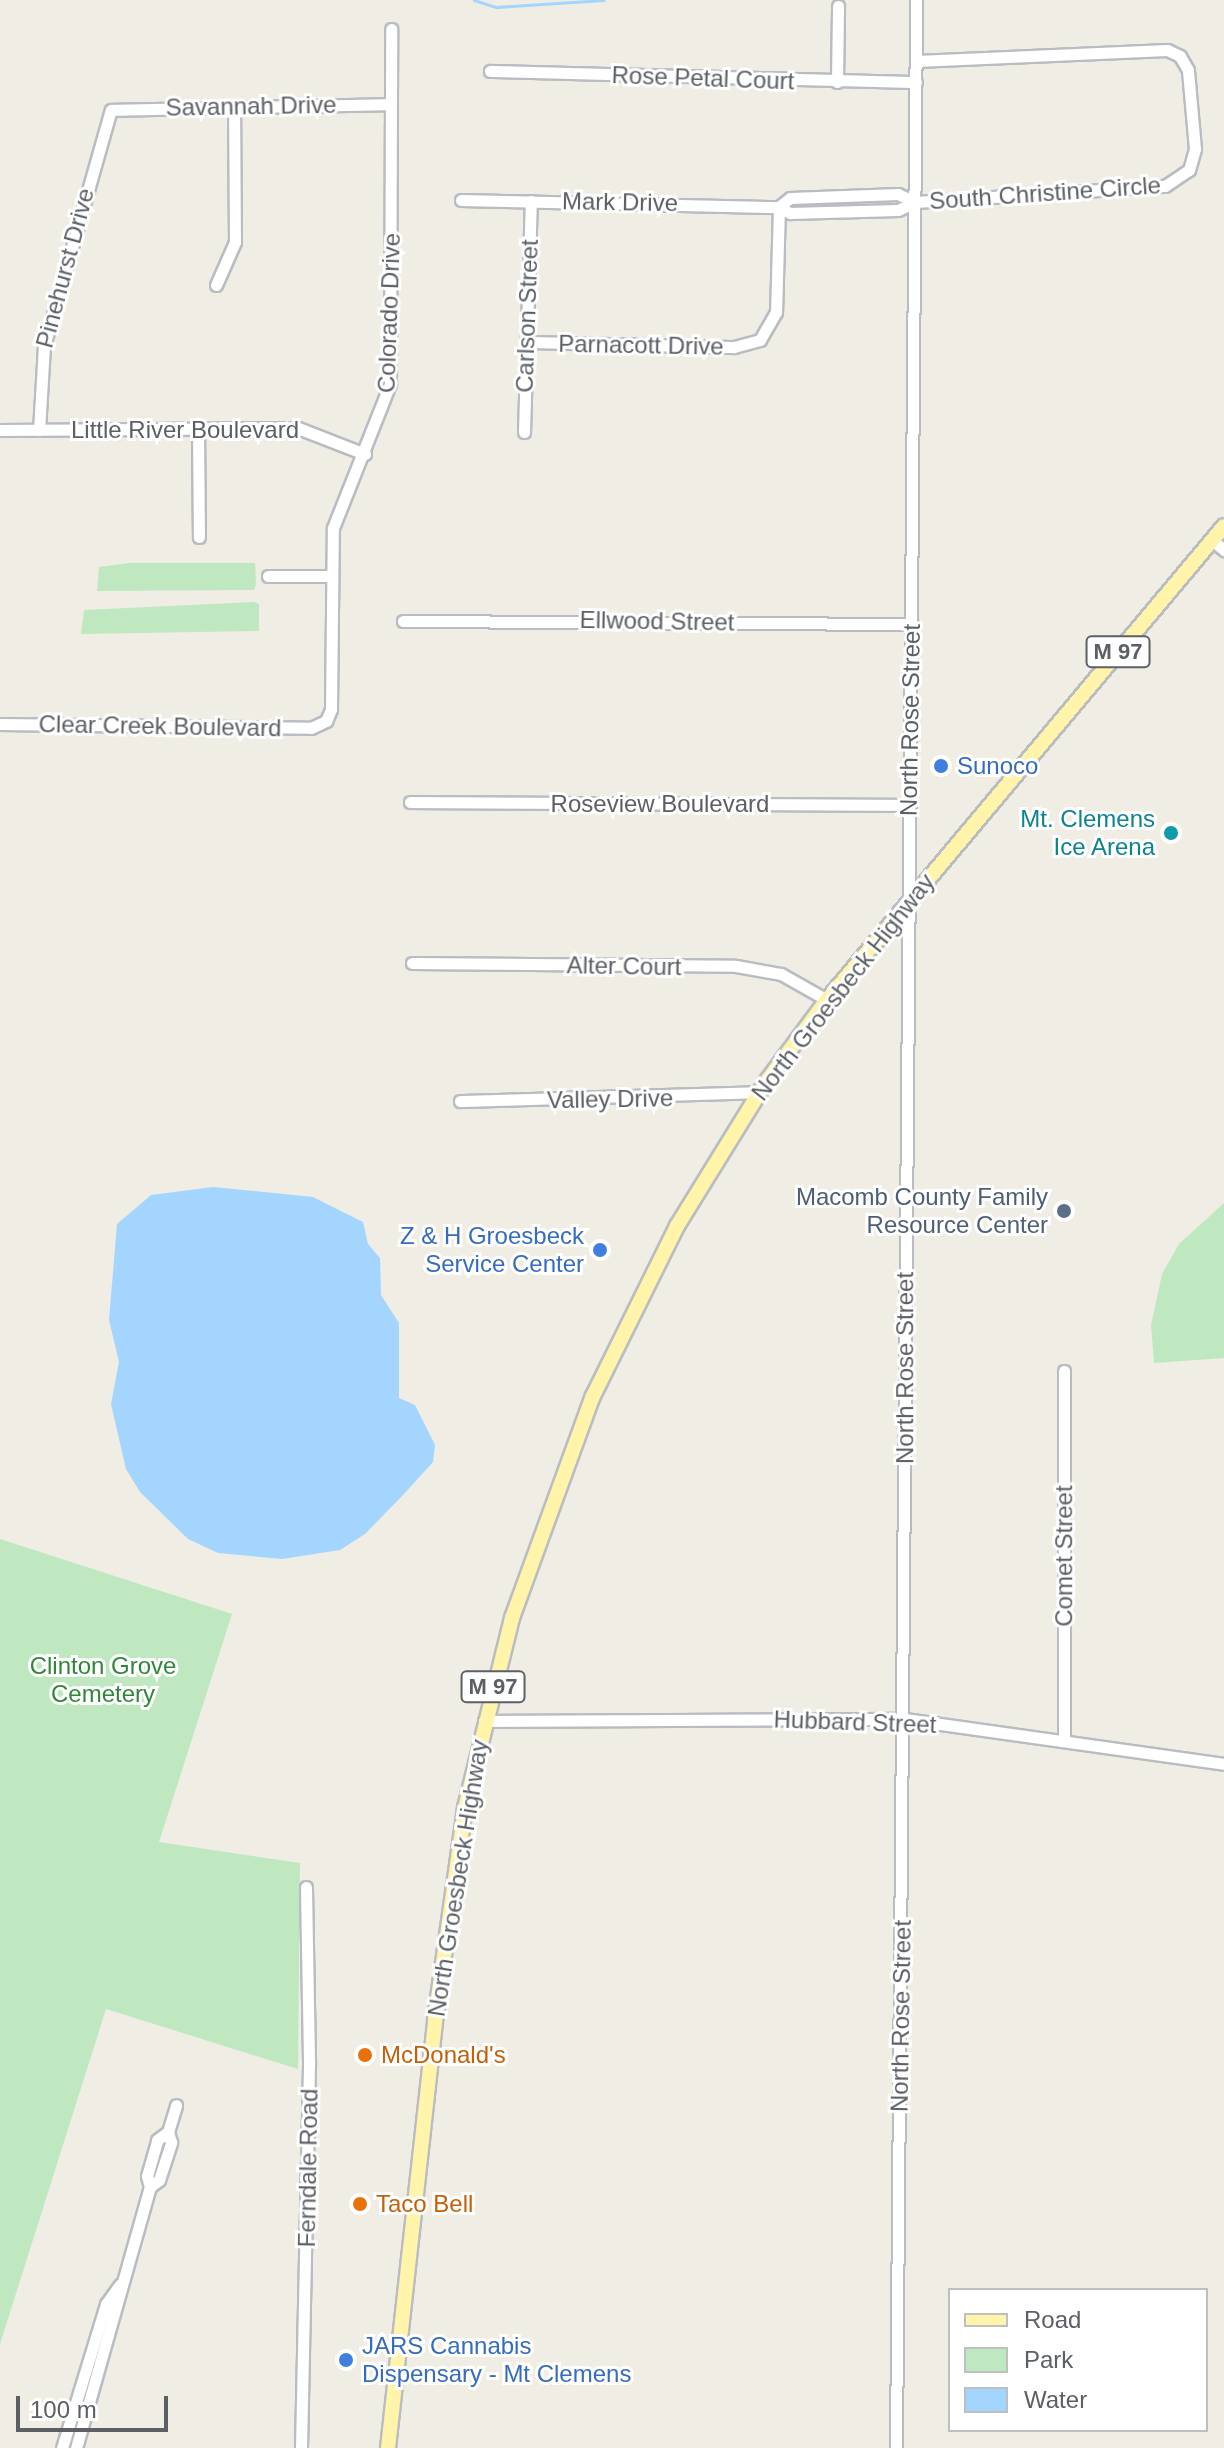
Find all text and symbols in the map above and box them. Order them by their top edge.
street label: Rose Petal Court [611,60,795,96]
street label: Savannah Drive [165,90,337,122]
street label: South Christine Circle [928,171,1162,215]
street label: Pinehurst Drive [30,185,100,351]
street label: Mark Drive [562,187,678,217]
street label: Colorado Drive [372,233,406,393]
street label: Carlson Street [510,239,544,393]
street label: Parnacott Drive [558,329,724,361]
street label: Little River Boulevard [71,416,299,444]
street label: Ellwood Street [579,605,735,637]
street label: North Rose Street [894,624,926,816]
road number: M 97 [1084,634,1152,670]
street label: Clear Creek Boulevard [38,709,282,743]
place label: Sunoco [957,752,1038,780]
marker: Sunoco [932,757,950,775]
street label: Roseview Boulevard [551,790,769,818]
place label: Mt. Clemens Ice Arena [1020,805,1155,861]
marker: Mt. Clemens Ice Arena [1162,824,1180,842]
street label: North Groesbeck Highway [745,868,941,1106]
street label: Alter Court [566,951,682,981]
street label: Valley Drive [547,1084,673,1114]
place label: Macomb County Family Resource Center [796,1183,1048,1239]
marker: Macomb County Family Resource Center [1055,1202,1073,1220]
place label: Z & H Groesbeck Service Center [400,1222,584,1278]
marker: Z & H Groesbeck Service Center [591,1241,609,1259]
street label: North Rose Street [891,1272,919,1464]
street label: Comet Street [1050,1485,1078,1627]
park label: Clinton Grove Cemetery [30,1652,176,1708]
road number: M 97 [459,1669,527,1705]
street label: Hubbard Street [773,1705,937,1739]
street label: North Groesbeck Highway [422,1737,494,2019]
street label: North Rose Street [885,1920,917,2112]
place label: McDonald's [381,2041,506,2069]
marker: McDonald's [356,2046,374,2064]
street label: Ferndale Road [292,2088,324,2248]
place label: Taco Bell [376,2190,473,2218]
marker: Taco Bell [351,2195,369,2213]
legend [948,2288,1208,2432]
text: Road [1024,2306,1081,2333]
place label: JARS Cannabis Dispensary - Mt Clemens [362,2332,631,2388]
text: Park [1024,2346,1073,2373]
marker: JARS Cannabis Dispensary - Mt Clemens [337,2351,355,2369]
scale bar [20,2380,172,2430]
text: Water [1024,2386,1087,2413]
text: 100 m [30,2396,97,2423]

